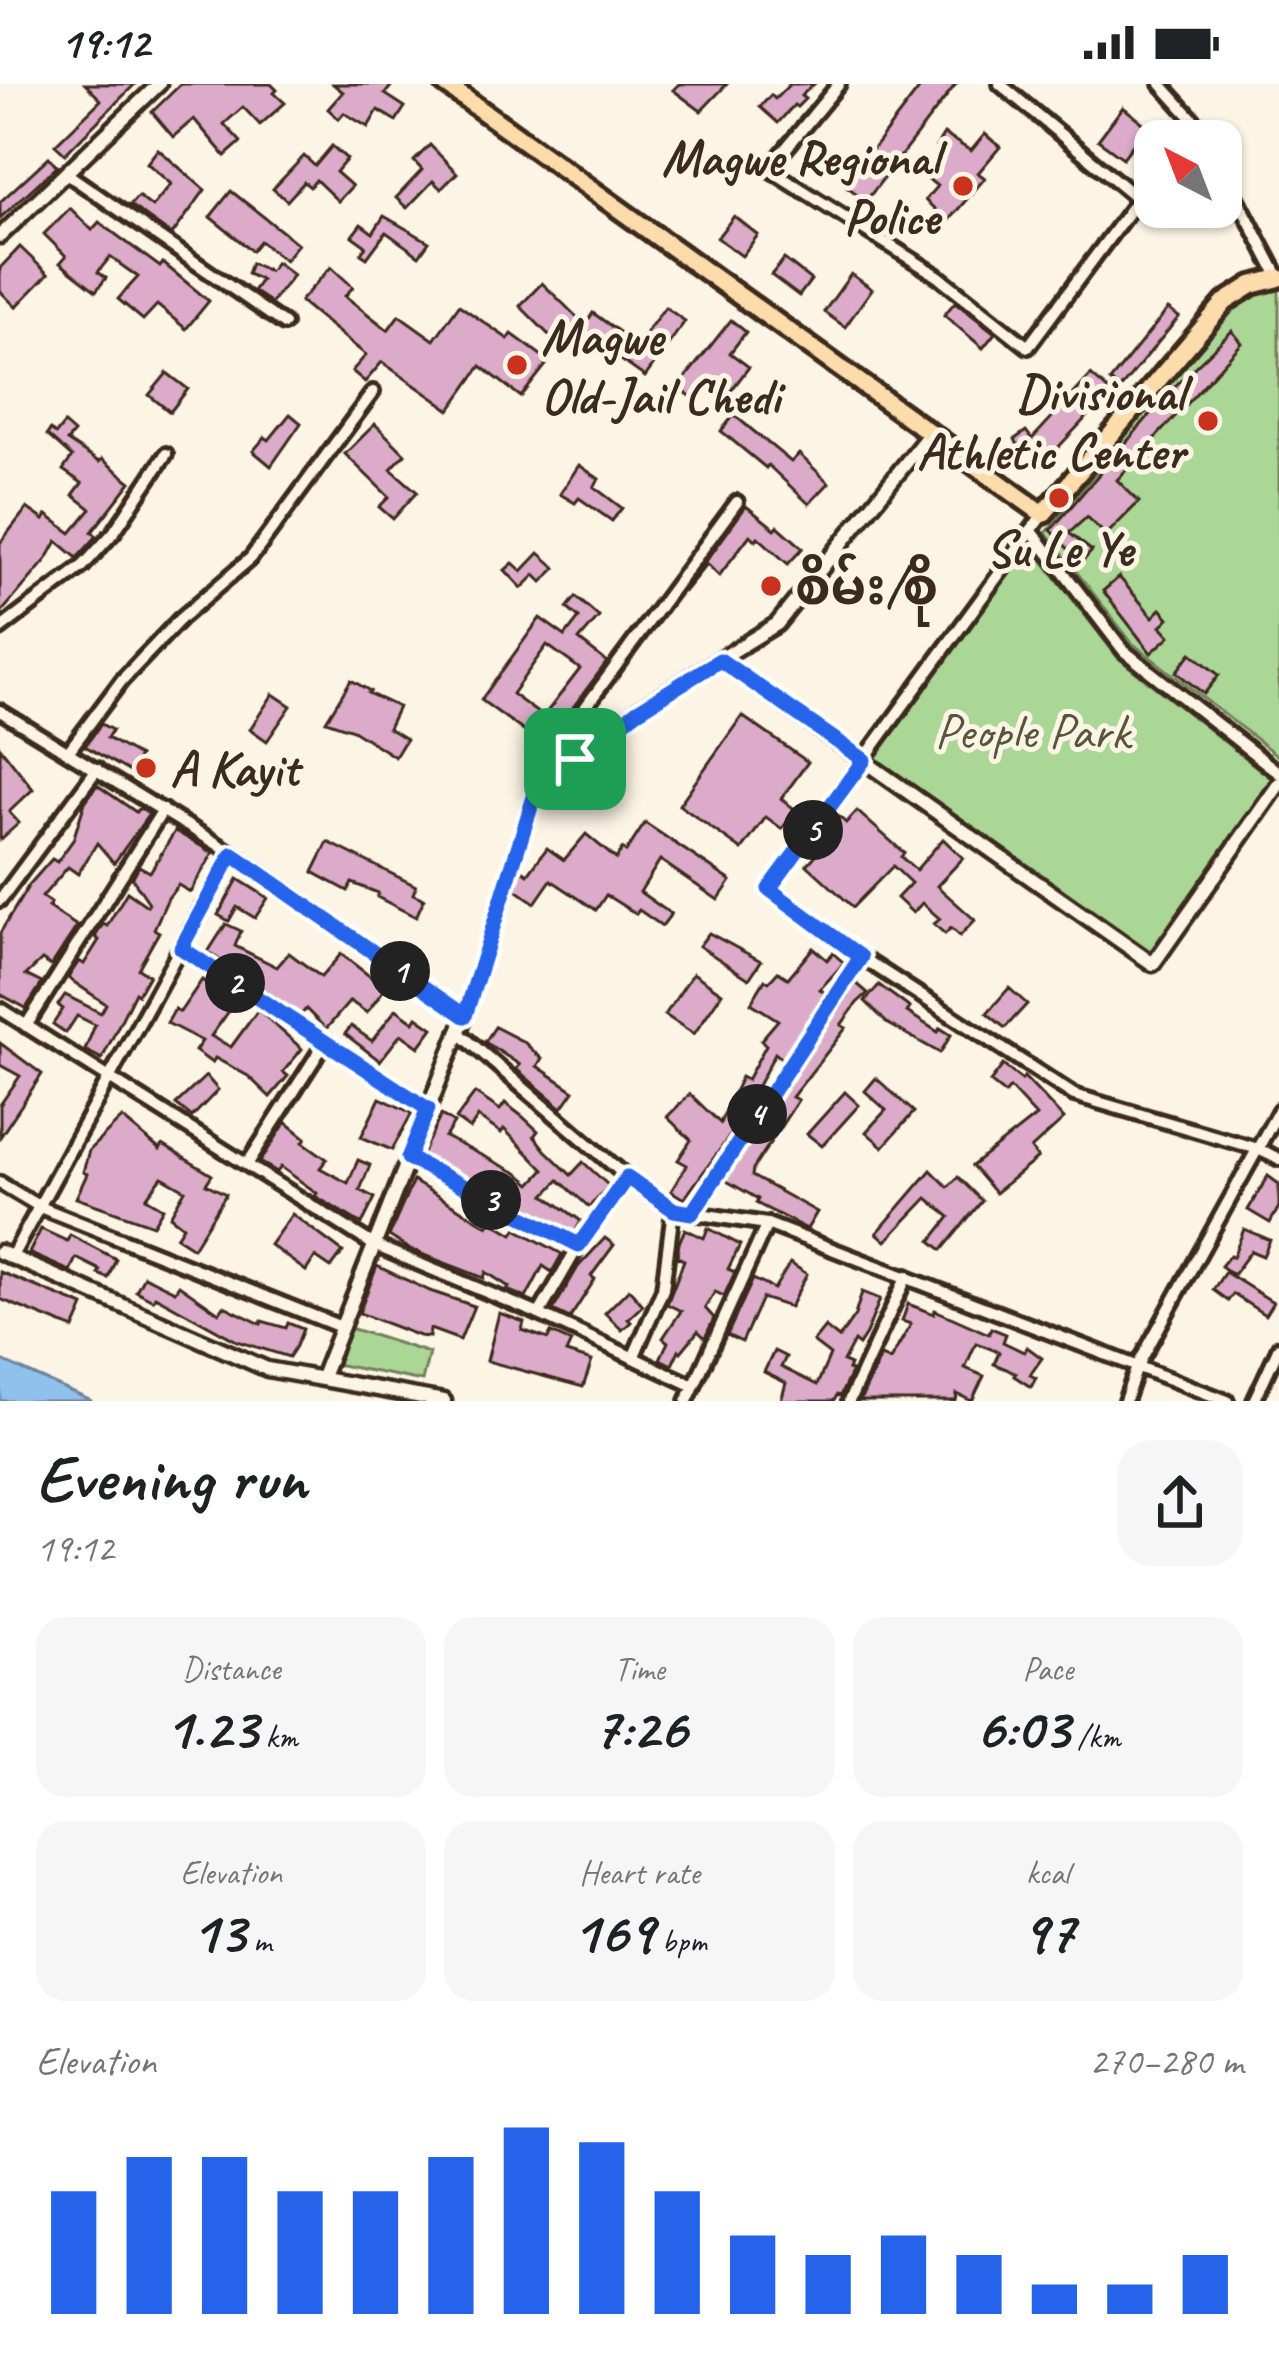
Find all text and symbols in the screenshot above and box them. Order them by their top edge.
text: 19:12 [60,14,149,71]
north arrow [1134,120,1242,228]
map controls [1134,120,1242,228]
place label: Magwe Regional Police [661,126,948,249]
marker: Magwe Regional Police [950,173,976,199]
place label: Magwe Old-Jail Chedi [541,305,786,428]
marker: Magwe Old-Jail Chedi [504,352,530,378]
place label: Divisional Athletic Center [917,361,1194,484]
marker: Divisional Athletic Center [1195,408,1221,434]
marker: Su Le Ye [1046,485,1072,511]
place label: Su Le Ye [985,517,1137,581]
place label: စိမ်း/စို [795,553,938,627]
marker: စိမ်း/စို [758,573,784,599]
park label: People Park [935,699,1133,763]
pin [524,708,626,810]
icon: arrive [542,726,608,792]
place label: A Kayit [170,737,304,801]
marker: A Kayit [133,755,159,781]
pin: 5 [783,800,843,860]
text: 5 [806,809,820,851]
pin: 1 [370,941,430,1001]
text: 1 [393,950,407,992]
pin: 2 [205,953,265,1013]
text: 2 [228,962,242,1004]
pin: 4 [727,1084,787,1144]
text: 4 [750,1093,764,1135]
pin: 3 [461,1170,521,1230]
text: 3 [484,1179,498,1221]
text: Evening run [36,1437,306,1520]
button: share [1117,1440,1243,1566]
text: 19:12 [36,1524,114,1573]
text: Distance [182,1648,280,1690]
text: Time [614,1648,665,1690]
text: Pace [1022,1648,1073,1690]
text: 1.23 [165,1690,257,1766]
text: 7:26 [593,1690,686,1766]
text: 6:03 [975,1690,1069,1766]
text: km [257,1716,298,1758]
text: /km [1069,1716,1120,1758]
text: Elevation [180,1852,282,1894]
text: Heart rate [579,1852,700,1894]
text: kcal [1026,1852,1070,1894]
text: 13 [191,1894,245,1970]
text: 169 [572,1894,654,1970]
text: 97 [1021,1894,1074,1970]
text: m [245,1920,271,1962]
text: bpm [654,1920,707,1962]
text: Elevation [36,2037,156,2086]
text: 270–280 m [1089,2037,1243,2086]

